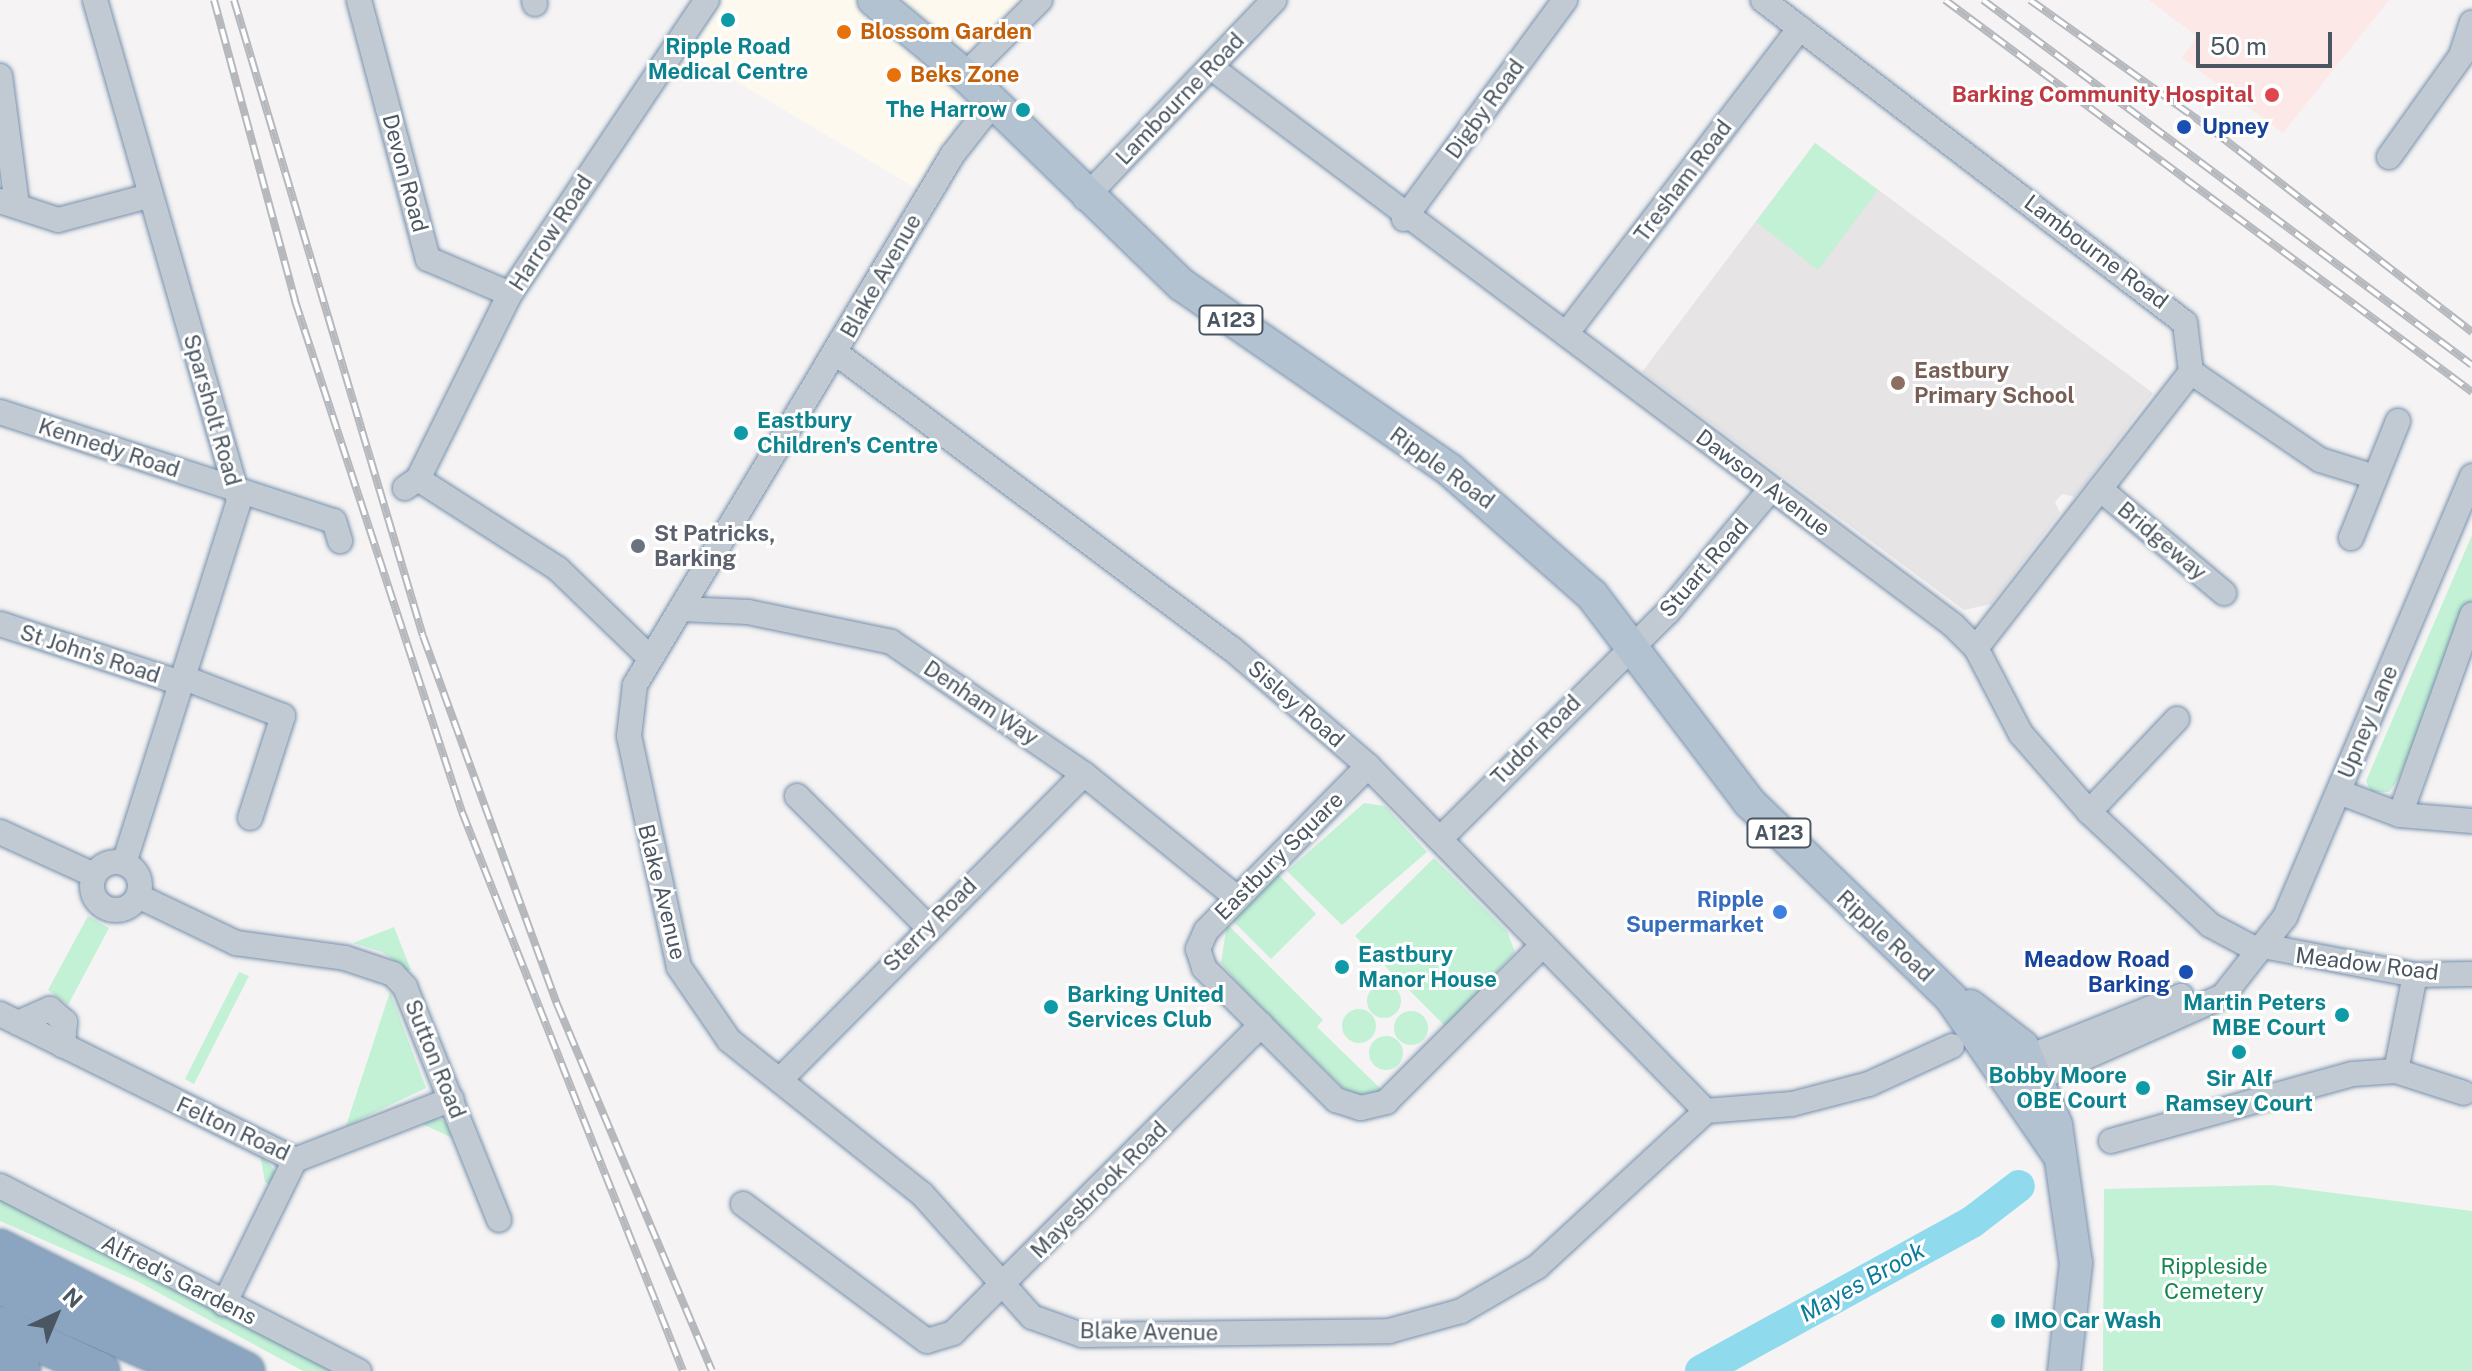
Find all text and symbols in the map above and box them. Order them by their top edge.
marker: Ripple Road Medical Centre [719,11,737,29]
scale bar [2200,16,2336,66]
place label: Blossom Garden [860,19,1032,45]
marker: Blossom Garden [835,23,853,41]
street label: Lambourne Road [1110,28,1250,170]
text: 50 m [2210,32,2267,60]
place label: Ripple Road Medical Centre [648,33,808,84]
street label: Digby Road [1440,54,1530,164]
place label: Beks Zone [910,62,1020,88]
marker: Beks Zone [885,66,903,84]
place label: Barking Community Hospital [1951,82,2254,108]
marker: Barking Community Hospital [2261,84,2283,106]
place label: The Harrow [886,97,1007,123]
marker: The Harrow [1014,101,1032,119]
street label: Devon Road [377,111,433,235]
place label: Upney [2202,114,2269,140]
street label: Tresham Road [1629,115,1737,247]
marker: Upney [2173,116,2195,138]
street label: Harrow Road [504,170,598,296]
street label: Lambourne Road [2019,189,2173,315]
street label: Blake Avenue [835,209,927,343]
road number: A123 [1197,304,1265,336]
street label: Sparsholt Road [178,331,246,489]
place label: Eastbury Primary School [1914,357,2075,408]
marker: Eastbury Primary School [1889,374,1907,392]
place label: Eastbury Children's Centre [757,407,938,458]
street label: Kennedy Road [35,413,183,483]
street label: Ripple Road [1385,421,1499,515]
marker: Eastbury Children's Centre [732,424,750,442]
street label: Dawson Avenue [1691,424,1835,542]
street label: Bridgeway [2112,496,2212,586]
street label: Stuart Road [1654,513,1754,623]
place label: St Patricks, Barking [654,520,775,572]
marker: St Patricks, Barking [629,537,647,555]
street label: St John's Road [17,619,163,689]
street label: Denham Way [918,655,1044,751]
street label: Sisley Road [1242,655,1350,753]
street label: Upney Lane [2332,661,2404,783]
street label: Tudor Road [1486,690,1586,790]
street label: Eastbury Square [1209,786,1349,926]
road number: A123 [1745,817,1813,849]
street label: Blake Avenue [632,822,692,962]
street label: Sterry Road [878,873,982,977]
street label: Ripple Road [1831,885,1939,987]
place label: Ripple Supermarket [1626,886,1764,938]
marker: Ripple Supermarket [1771,903,1789,921]
place label: Eastbury Manor House [1358,941,1497,992]
street label: Meadow Road [2294,942,2440,986]
place label: Meadow Road Barking [2024,946,2170,998]
marker: Eastbury Manor House [1333,958,1351,976]
marker: Meadow Road Barking [2177,963,2195,981]
place label: Barking United Services Club [1067,981,1224,1032]
place label: Martin Peters MBE Court [2183,989,2326,1040]
street label: Sutton Road [399,996,471,1122]
marker: Barking United Services Club [1042,998,1060,1016]
marker: Martin Peters MBE Court [2333,1006,2351,1024]
marker: Sir Alf Ramsey Court [2230,1043,2248,1061]
place label: Bobby Moore OBE Court [1988,1062,2127,1114]
place label: Sir Alf Ramsey Court [2165,1065,2313,1116]
marker: Bobby Moore OBE Court [2134,1079,2152,1097]
street label: Felton Road [172,1091,294,1167]
street label: Mayesbrook Road [1025,1116,1173,1264]
street label: Alfred's Gardens [97,1230,261,1330]
water label: Mayes Brook [1794,1236,1930,1328]
park label: Rippleside Cemetery [2160,1253,2268,1304]
north arrow [16,1275,96,1355]
text: N [57,1282,88,1313]
place label: IMO Car Wash [2014,1308,2162,1334]
marker: IMO Car Wash [1989,1312,2007,1330]
street label: Blake Avenue [1079,1318,1219,1346]

